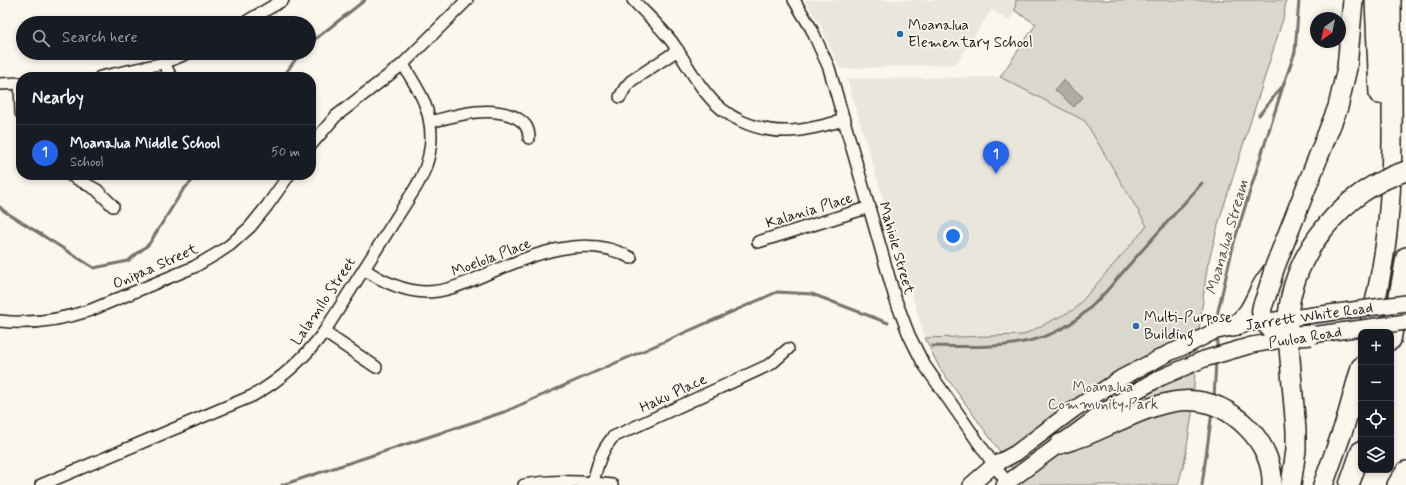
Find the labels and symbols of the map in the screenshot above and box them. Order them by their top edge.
north arrow [1310,12,1346,48]
place label: Moanalua Elementary School [908,16,1033,53]
marker: Moanalua Elementary School [895,29,905,39]
pin: 1 [983,141,1009,174]
water label: Moanalua Stream [1201,177,1254,298]
street label: Kalania Place [763,188,855,234]
street label: Mahiole Street [873,200,919,297]
your location [943,226,963,246]
street label: Moelola Place [449,234,534,282]
street label: Onipaa Street [110,239,201,295]
street label: Lalamilo Street [287,253,361,350]
street label: Jarrett White Road [1244,298,1374,336]
place label: Multi-Purpose Building [1144,308,1232,346]
marker: Multi-Purpose Building [1131,321,1141,331]
street label: Puuloa Road [1267,322,1343,354]
street label: Haku Place [637,370,710,418]
park label: Moanalua Community Park [1048,378,1158,415]

